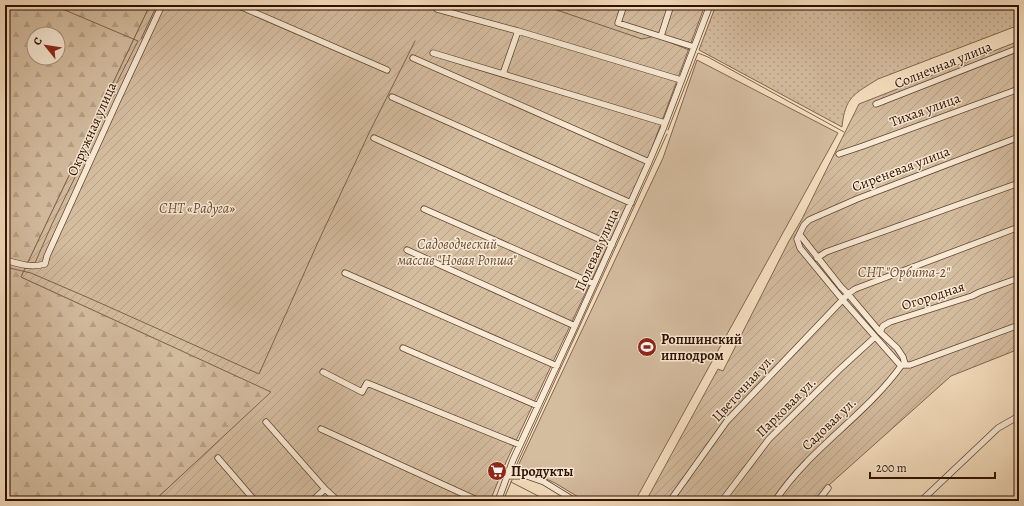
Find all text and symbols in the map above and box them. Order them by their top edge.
north arrow [26,26,66,66]
text: С [30,34,46,48]
street label: Солнечная улица [891,37,995,93]
street label: Окружная улица [63,79,121,179]
street label: Тихая улица [887,88,963,132]
street label: Сиреневая улица [849,141,953,196]
park label: СНТ «Радуга» [159,199,235,218]
street label: Полевая улица [570,205,624,294]
park label: Садоводческий массив "Новая Ропша" [396,235,517,270]
park label: СНТ "Орбита-2" [858,263,951,282]
street label: Огородная [899,277,967,315]
place label: Ропшинский ипподром [661,330,742,365]
sports icon: Ропшинский ипподром [636,336,658,358]
street label: Цветочная ул. [708,350,778,426]
street label: Парковая ул. [752,373,820,441]
street label: Садовая ул. [797,393,861,455]
scale bar [870,454,995,480]
supermarket icon: Продукты [486,460,508,482]
text: 200 m [876,460,907,476]
place label: Продукты [511,462,573,481]

